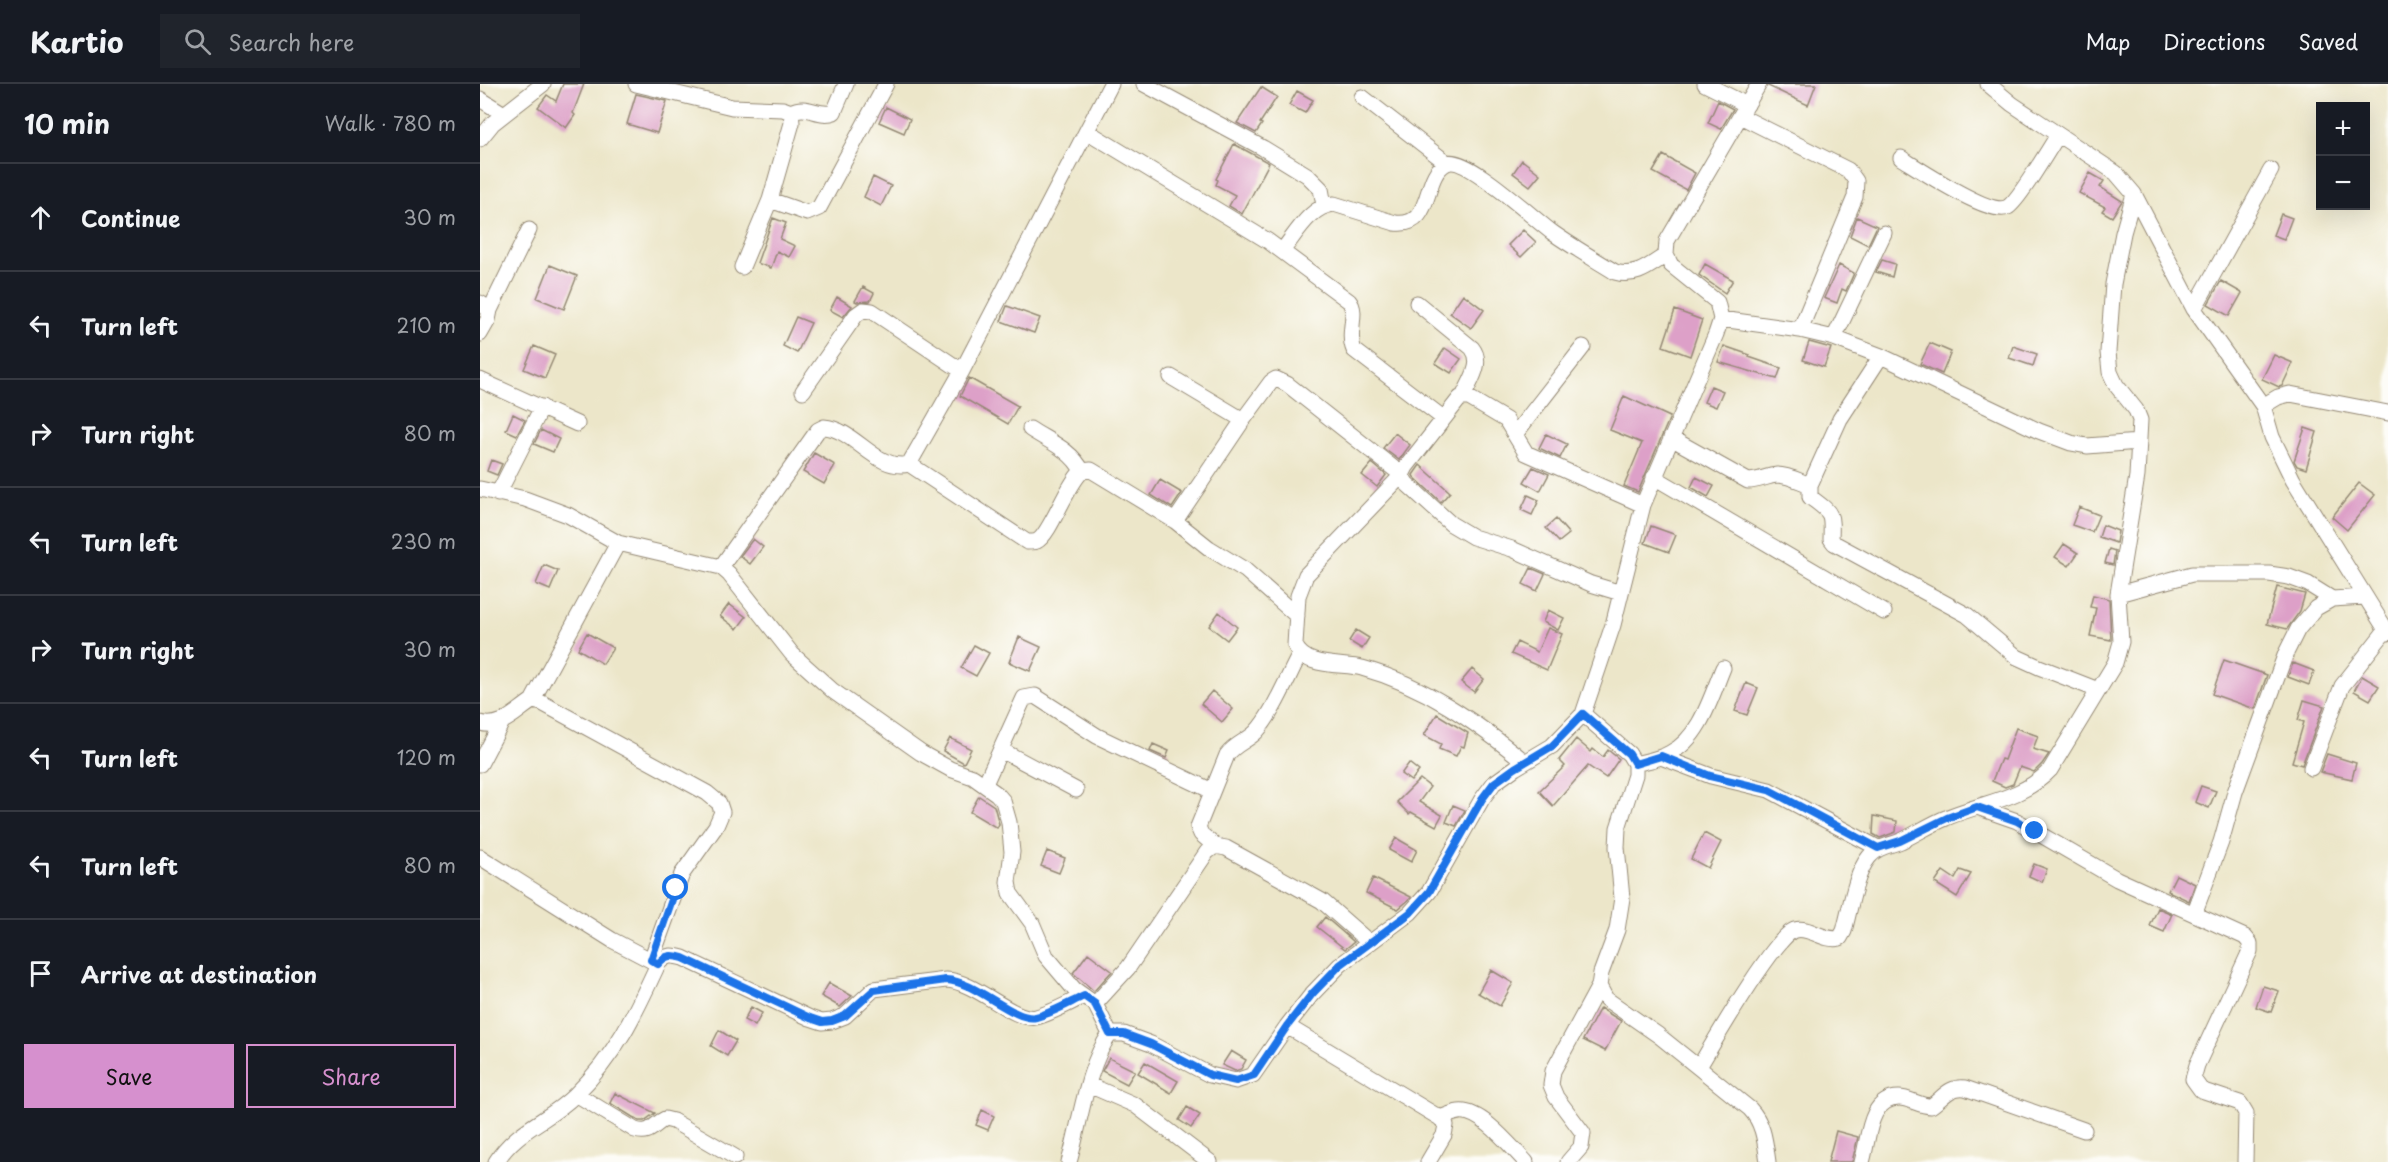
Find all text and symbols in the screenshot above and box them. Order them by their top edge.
search box [160,14,580,68]
text: Kartio [30,20,124,63]
icon: search [181,25,214,58]
text: Search here [229,25,354,58]
text: Map [2085,25,2130,57]
text: Directions [2163,25,2265,57]
text: Saved [2298,25,2358,57]
map controls [2316,102,2370,210]
button: + [2316,102,2370,156]
text: 10 min [24,104,110,143]
text: Walk · 780 m [325,108,456,138]
button: − [2316,156,2370,210]
icon: ahead [24,201,57,234]
text: Continue [81,201,180,234]
text: 30 m [403,202,456,232]
icon: left [24,309,57,342]
text: Turn left [81,309,178,342]
text: 210 m [397,310,456,340]
icon: right [24,417,57,450]
text: Turn right [81,417,194,450]
text: 80 m [404,418,456,448]
icon: left [24,525,57,558]
text: Turn left [81,525,178,558]
text: 230 m [391,526,456,556]
icon: right [24,633,57,666]
text: Turn right [81,633,194,666]
text: 30 m [403,634,456,664]
icon: left [24,741,57,774]
text: Turn left [81,741,178,774]
text: 120 m [397,742,456,772]
route end [2021,817,2047,843]
icon: left [24,849,57,882]
text: Turn left [81,849,178,882]
text: 80 m [404,850,456,880]
route start [662,874,688,900]
icon: arrive [24,957,57,990]
text: Arrive at destination [81,957,317,990]
button: Save [24,1044,234,1108]
button: Share [246,1044,456,1108]

